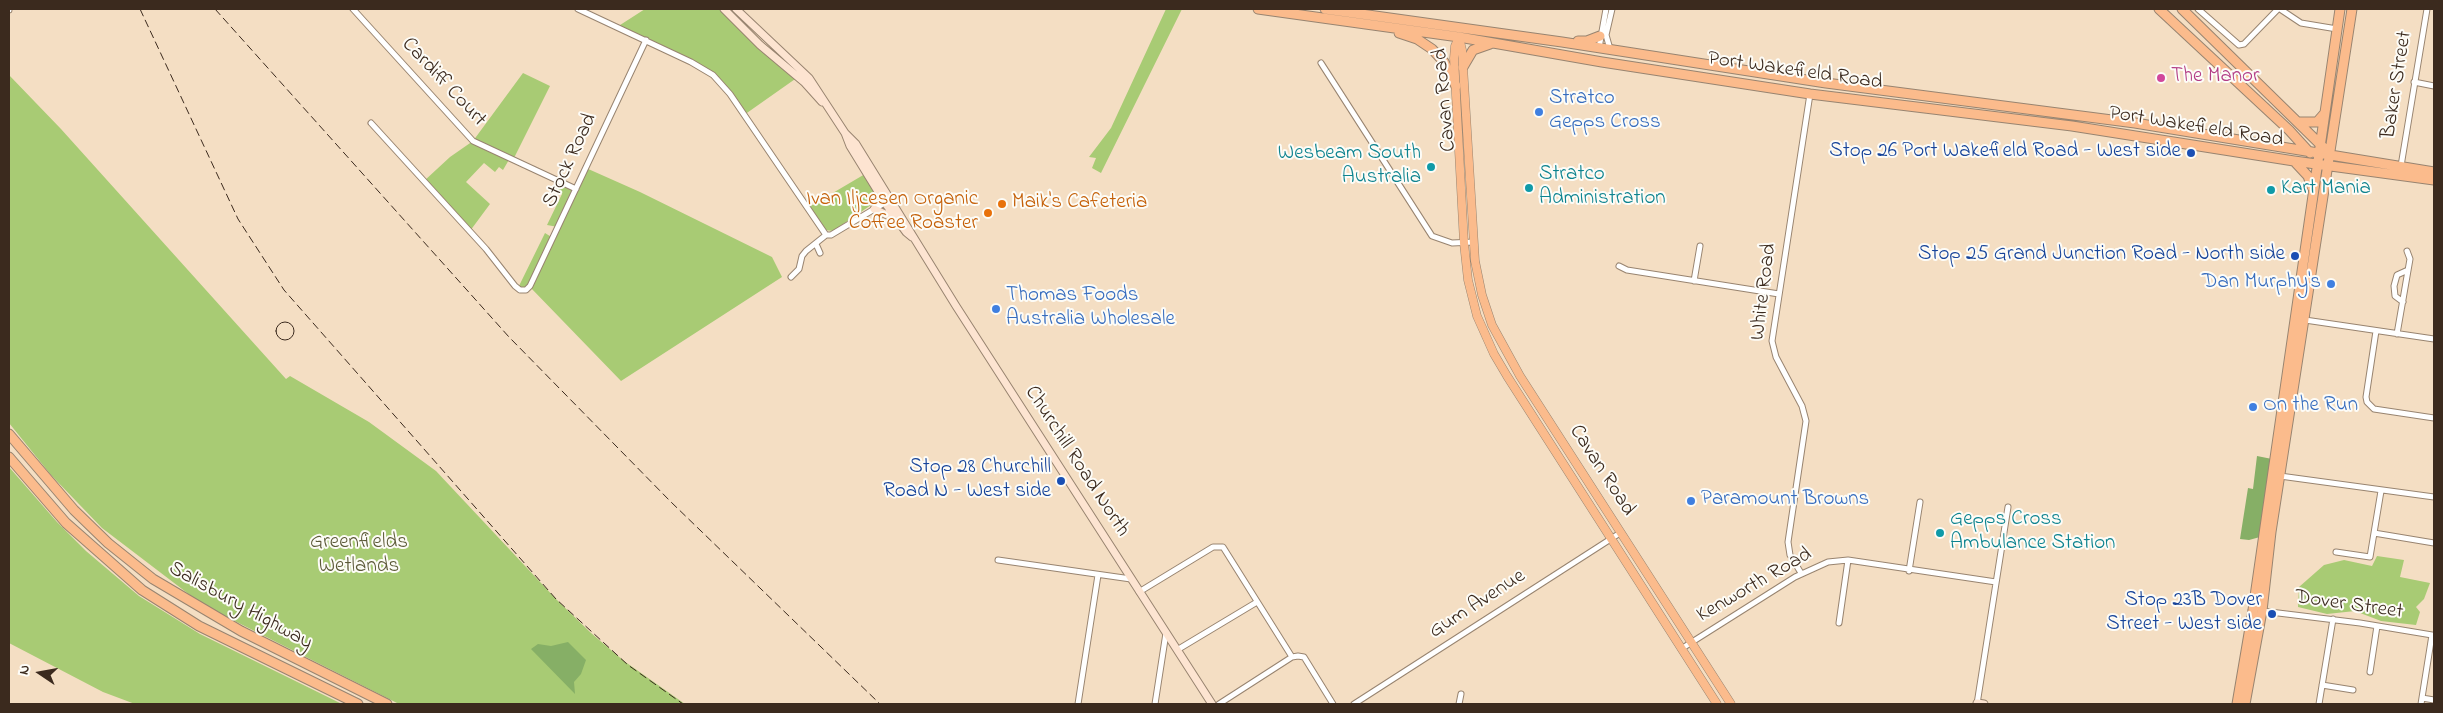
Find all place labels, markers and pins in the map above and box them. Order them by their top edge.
place label: The Manor [2171,65,2260,91]
marker: The Manor [2155,72,2167,84]
place label: Stratco Gepps Cross [1549,87,1661,137]
marker: Stratco Gepps Cross [1533,106,1545,118]
place label: Stop 26 Port Wakefield Road - West side [1829,140,2181,166]
place label: Wesbeam South Australia [1278,142,1421,192]
marker: Stop 26 Port Wakefield Road - West side [2185,147,2197,159]
marker: Wesbeam South Australia [1425,161,1437,173]
place label: Stratco Administration [1539,163,1666,213]
place label: Kart Mania [2281,177,2371,203]
marker: Stratco Administration [1523,182,1535,194]
marker: Kart Mania [2265,184,2277,196]
place label: Ivan Iljcesen Organic Coffee Roaster [806,188,978,238]
place label: Maik's Cafeteria [1012,191,1147,217]
marker: Maik's Cafeteria [996,198,1008,210]
marker: Ivan Iljcesen Organic Coffee Roaster [982,207,994,219]
place label: Stop 25 Grand Junction Road - North side [1918,243,2285,269]
marker: Stop 25 Grand Junction Road - North side [2289,250,2301,262]
place label: Dan Murphy's [2202,271,2321,297]
marker: Dan Murphy's [2325,278,2337,290]
place label: Thomas Foods Australia Wholesale [1006,284,1175,334]
marker: Thomas Foods Australia Wholesale [990,303,1002,315]
place label: On the Run [2263,394,2358,420]
marker: On the Run [2247,401,2259,413]
place label: Stop 28 Churchill Road N - West side [883,456,1051,506]
marker: Stop 28 Churchill Road N - West side [1055,475,1067,487]
place label: Paramount Browns [1701,488,1869,514]
marker: Paramount Browns [1685,495,1697,507]
place label: Gepps Cross Ambulance Station [1950,508,2115,558]
marker: Gepps Cross Ambulance Station [1934,527,1946,539]
place label: Stop 23B Dover Street - West side [2106,589,2262,639]
marker: Stop 23B Dover Street - West side [2266,608,2278,620]

